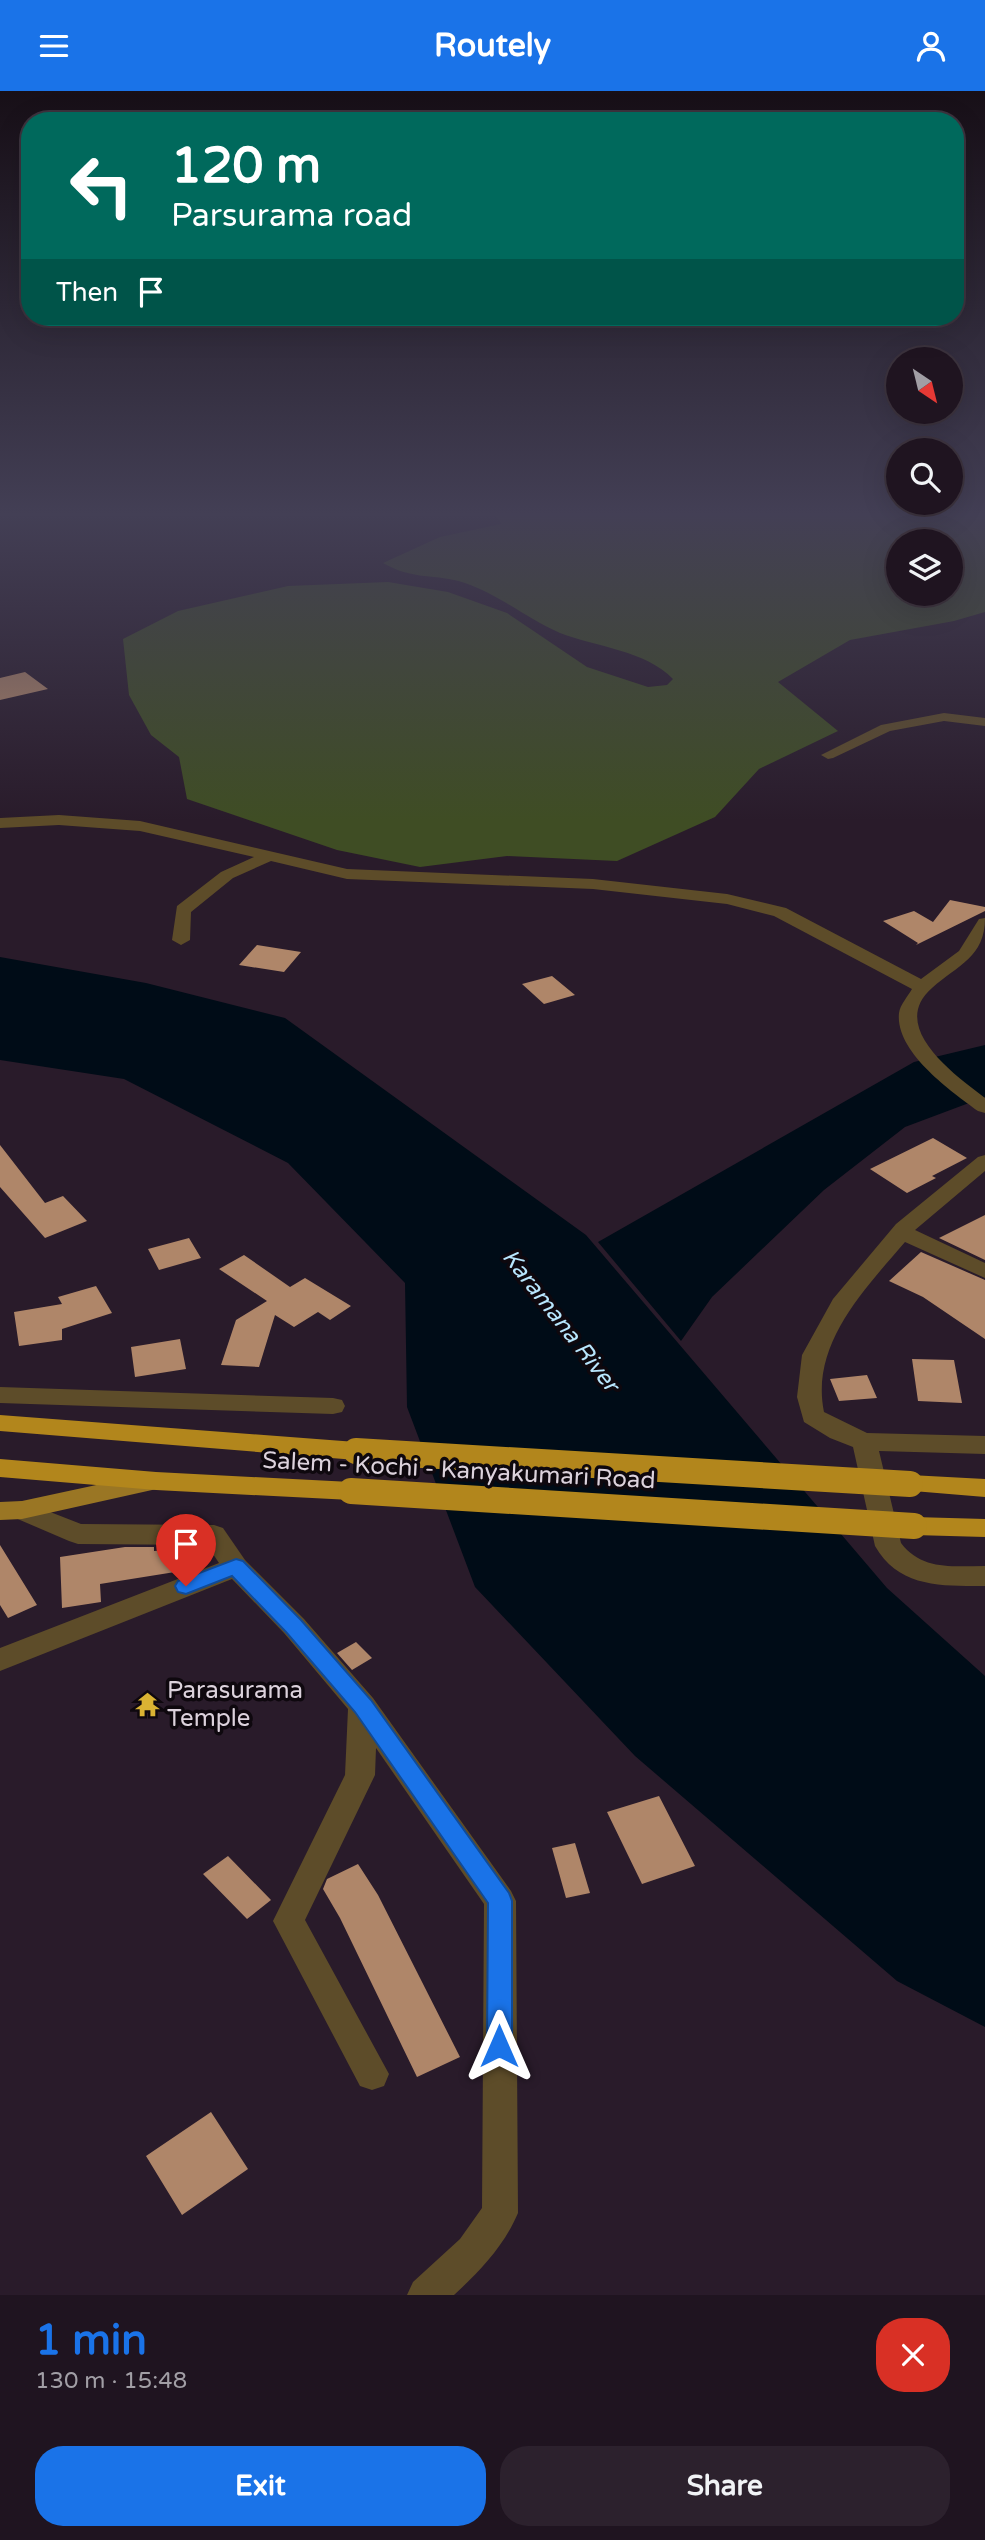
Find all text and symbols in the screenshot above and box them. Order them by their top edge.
icon: menu [35,27,73,65]
text: Routely [434,27,551,65]
icon: person [912,27,950,65]
text: 120 m [171,137,321,196]
icon: left [56,140,147,231]
text: Parsurama road [171,197,412,235]
icon: arrive [132,273,170,311]
text: Then [56,277,118,308]
north arrow [886,347,962,423]
map controls [886,347,963,606]
button: search [886,438,963,515]
button: layers [886,529,963,606]
water label: Karamana River [496,1244,626,1400]
street label: Salem - Kochi - Kanyakumari Road [262,1446,656,1495]
pin [156,1514,216,1586]
icon: arrive [167,1525,205,1563]
place label: Parasurama Temple [167,1676,303,1733]
temple icon: Parasurama Temple [133,1690,161,1718]
position arrow [462,2009,536,2083]
text: 1 min [35,2315,147,2366]
button: close [876,2318,950,2392]
text: 130 m · 15:48 [35,2367,187,2395]
button: Exit [35,2446,486,2526]
button: Share [500,2446,950,2526]

